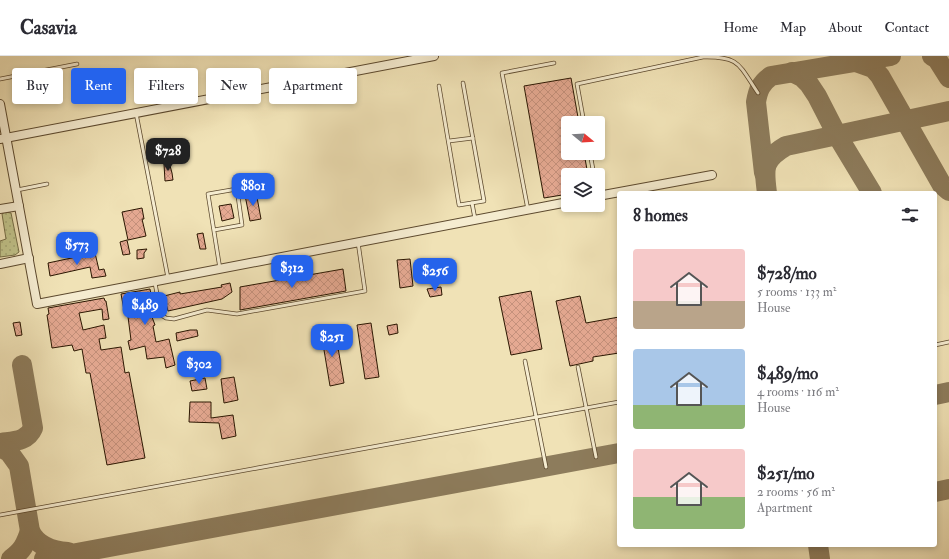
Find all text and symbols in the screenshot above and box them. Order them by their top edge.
text: Casavia [20,16,77,40]
text: Home [723,19,758,36]
text: Map [780,19,806,36]
text: About [828,19,862,36]
text: Contact [884,19,929,36]
chip: Buy [12,68,63,104]
chip: Rent [71,68,126,104]
chip: Filters [134,68,198,104]
chip: New [206,68,261,104]
chip: Apartment [269,68,357,104]
north arrow [561,116,605,160]
map controls [561,116,605,212]
pin: $728 [144,138,192,172]
text: $728 [155,143,181,159]
button: layers [561,168,605,212]
pin: $801 [229,173,277,207]
text: $801 [241,178,265,194]
icon: filters [899,204,921,226]
text: 8 homes [633,205,688,226]
pin: $573 [53,232,101,266]
text: $573 [65,237,89,253]
pin: $312 [268,255,316,289]
pin: $256 [411,258,459,292]
text: $312 [280,260,304,276]
text: $256 [422,263,448,279]
text: $728/mo [757,263,817,284]
icon: home [665,265,713,313]
text: 5 rooms · 133 m² [757,284,836,300]
pin: $489 [121,292,169,326]
text: $489 [131,297,159,313]
text: House [757,300,790,316]
pin: $251 [308,324,356,358]
text: $251 [320,329,344,345]
pin: $302 [175,351,223,385]
text: $302 [186,356,212,372]
text: $489/mo [757,363,818,384]
icon: home [665,365,713,413]
text: 4 rooms · 116 m² [757,384,839,400]
text: House [757,400,790,416]
text: $251/mo [757,463,814,484]
icon: home [665,465,713,513]
text: 2 rooms · 56 m² [757,484,835,500]
text: Apartment [757,500,813,516]

